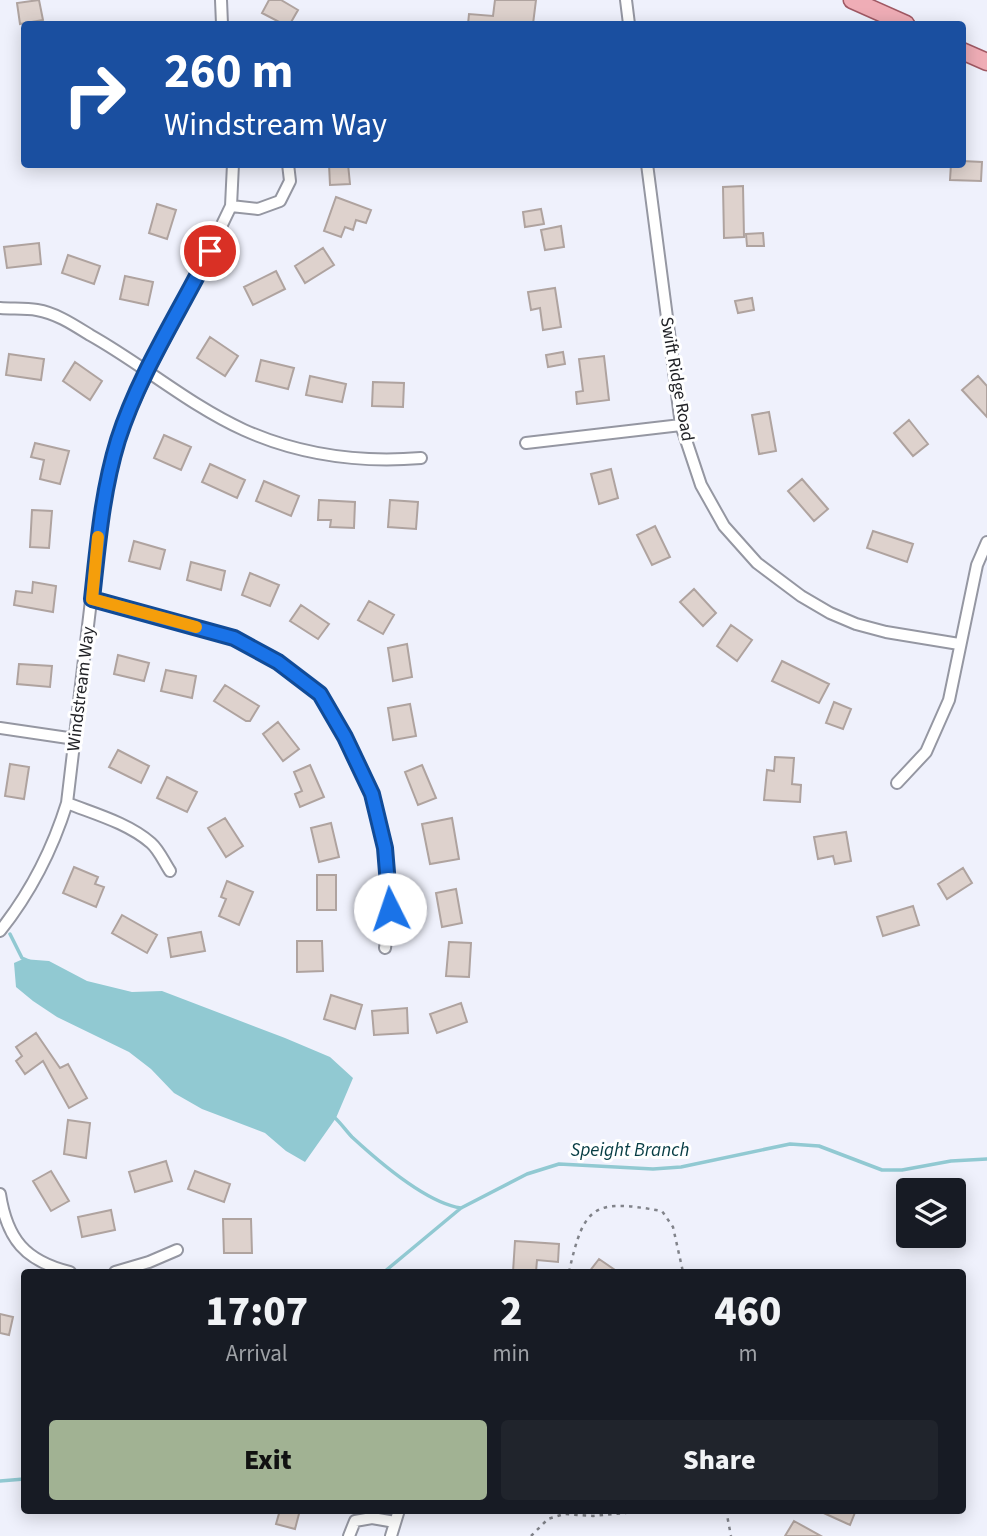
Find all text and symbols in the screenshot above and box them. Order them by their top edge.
text: 260 m [164,37,293,107]
icon: right [49,49,140,140]
text: Windstream Way [164,102,387,148]
pin [180,221,240,281]
icon: arrive [191,232,229,270]
street label: Swift Ridge Road [654,315,700,443]
street label: Windstream Way [61,625,101,753]
position arrow [353,872,427,946]
water label: Speight Branch [571,1137,689,1164]
map controls [896,1178,966,1248]
button: layers [896,1178,966,1248]
text: 17:07 [205,1282,308,1342]
text: 2 [500,1282,522,1342]
text: 460 [714,1282,782,1342]
text: Arrival [226,1337,288,1370]
text: min [493,1337,530,1370]
text: m [738,1337,757,1370]
button: Exit [49,1420,487,1500]
button: Share [501,1420,938,1500]

